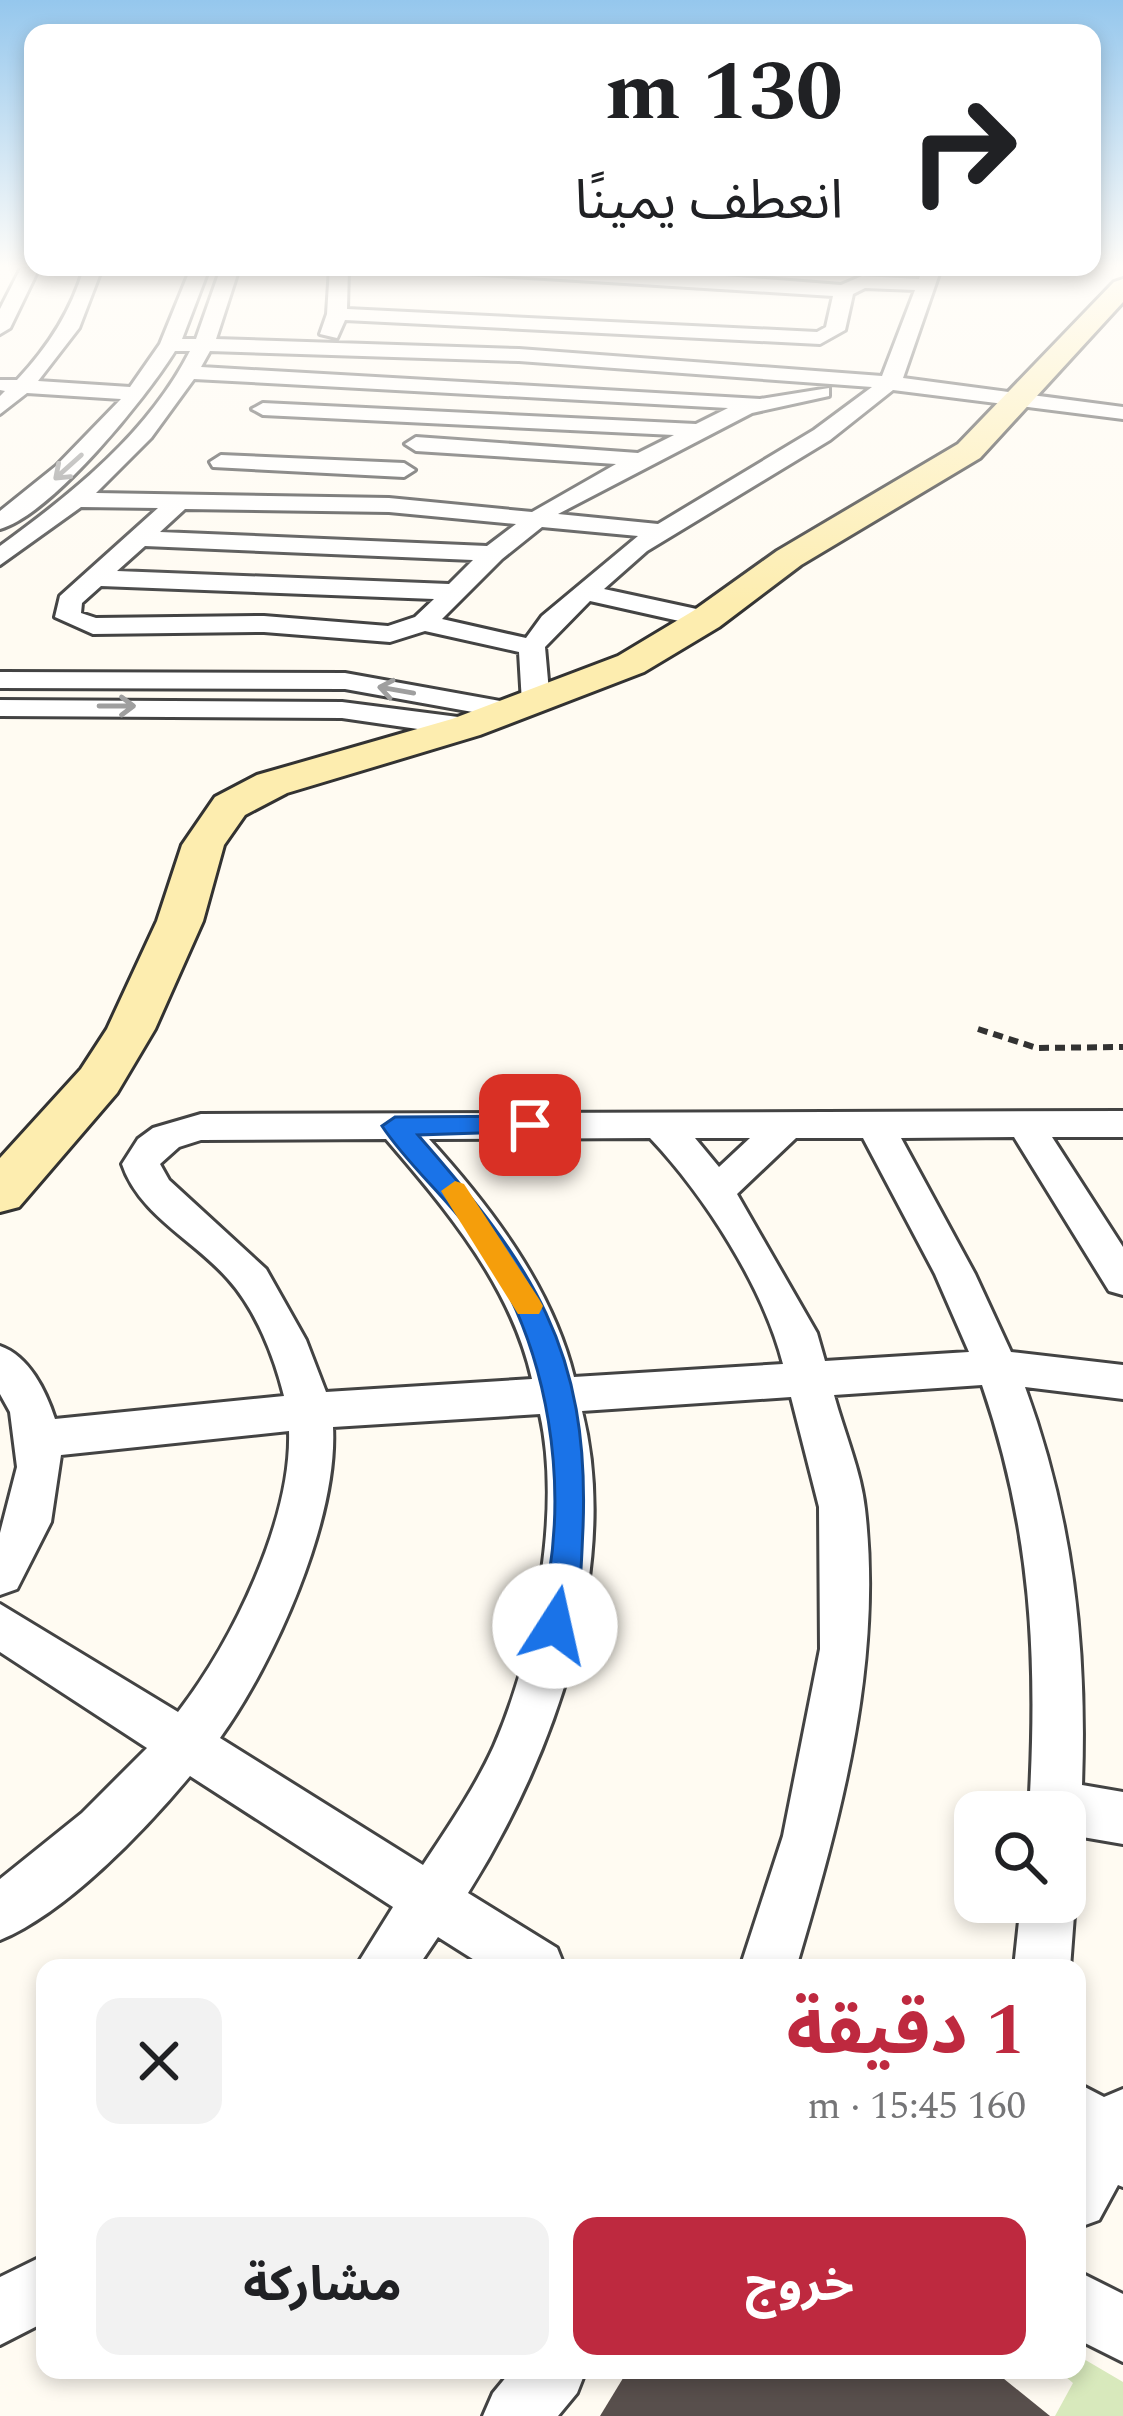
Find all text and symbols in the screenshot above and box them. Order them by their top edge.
text: 130 m [605,29,843,157]
icon: right [885,72,1041,228]
text: انعطف يمينًا [575,161,843,243]
one-way arrow [53,453,84,480]
one-way arrow [377,678,416,701]
one-way arrow [97,695,136,717]
pin [479,1074,581,1176]
icon: arrive [497,1092,563,1158]
position arrow [492,1563,618,1689]
map controls [954,1791,1086,1923]
button: search [954,1791,1086,1923]
text: 1 دقيقة [786,1977,1026,2086]
button: close [96,1998,222,2124]
text: 160 m · 15:45 [807,2077,1026,2136]
button: مشاركة [96,2217,549,2355]
button: خروج [573,2217,1026,2355]

